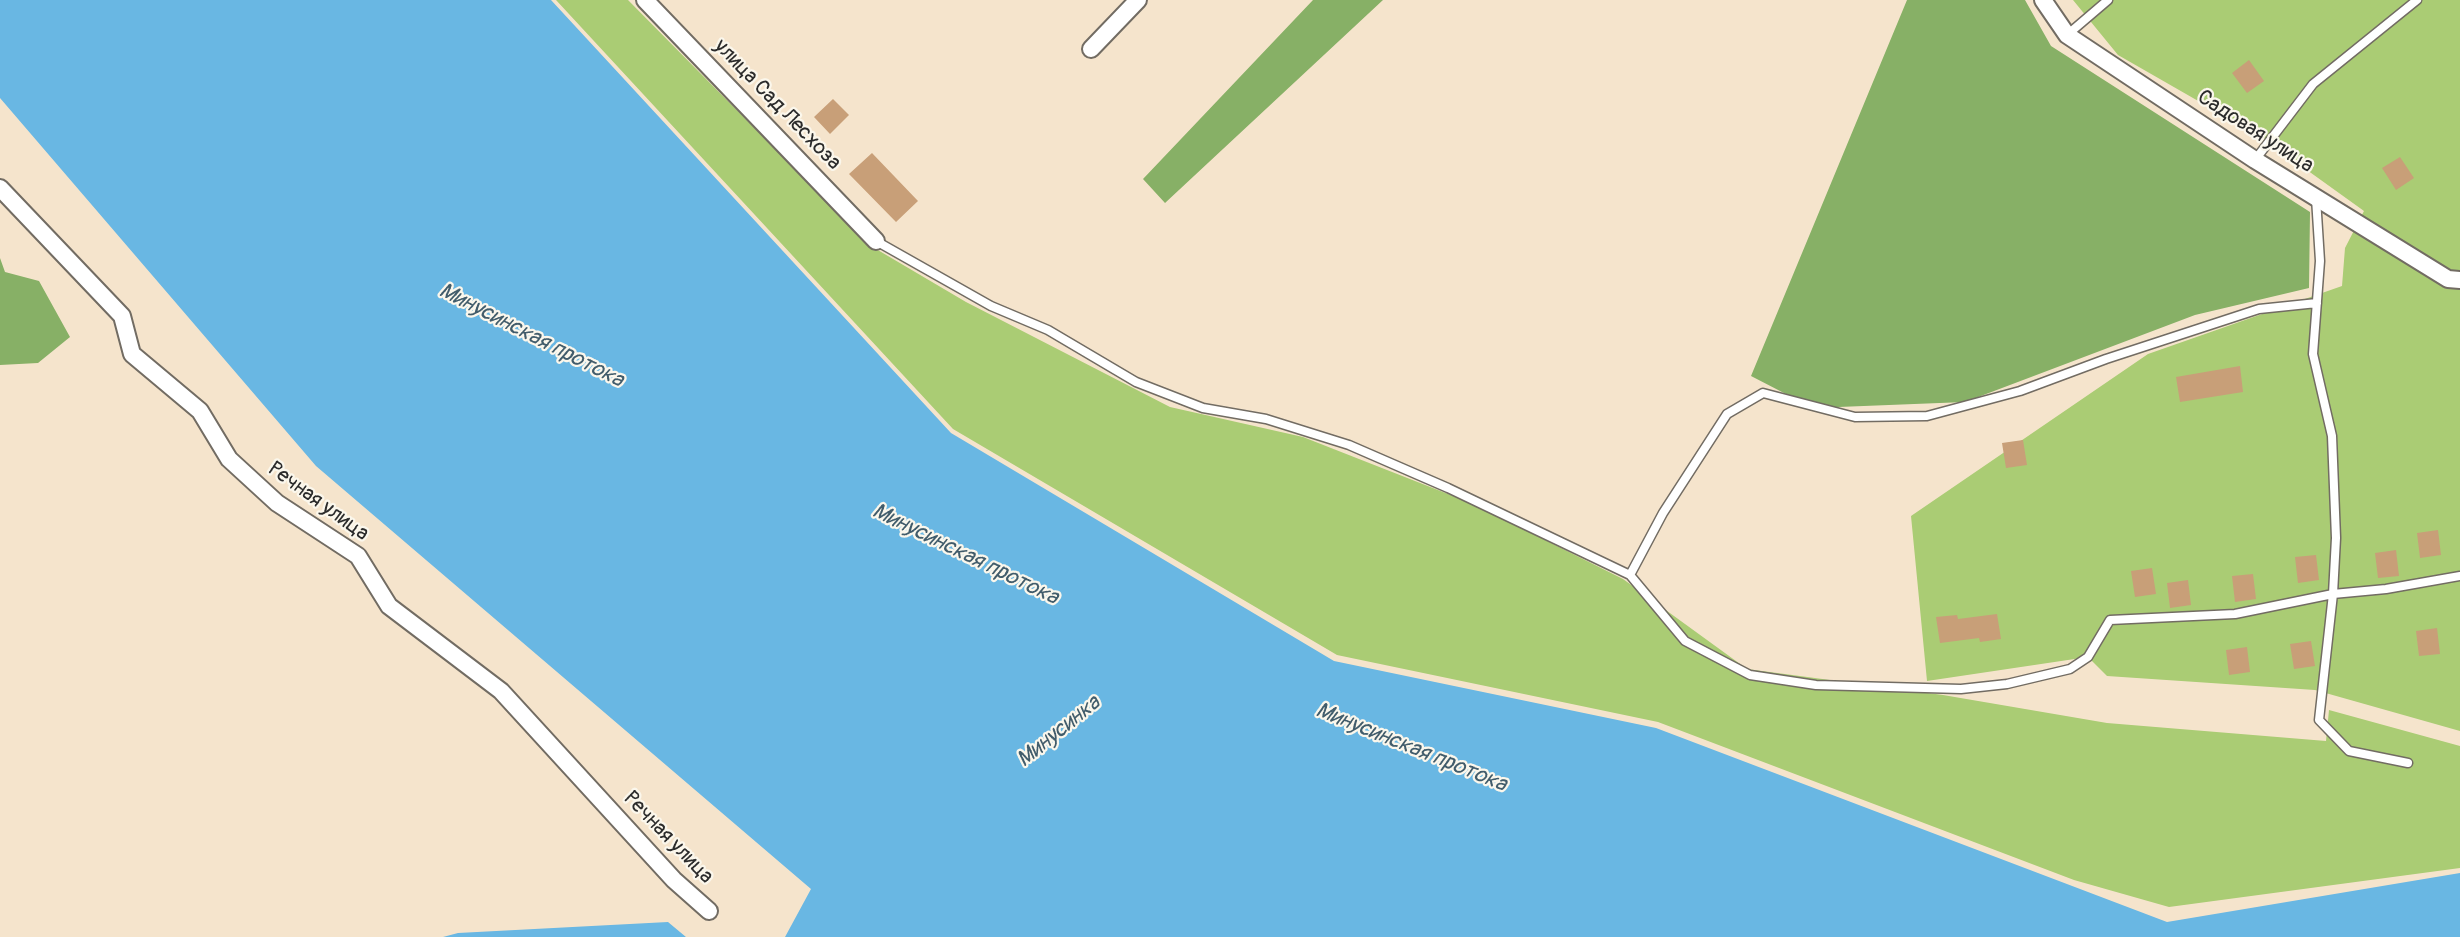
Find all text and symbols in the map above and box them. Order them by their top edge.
street label: улица Сад Лесхоза [708,34,846,176]
street label: Садовая улица [2192,85,2318,179]
water label: Минусинская протока [434,278,628,394]
street label: Речная улица [263,457,373,547]
water label: Минусинская протока [868,499,1062,611]
water label: Минусинка [1012,690,1106,774]
water label: Минусинская протока [1312,698,1510,798]
street label: Речная улица [618,787,718,889]

